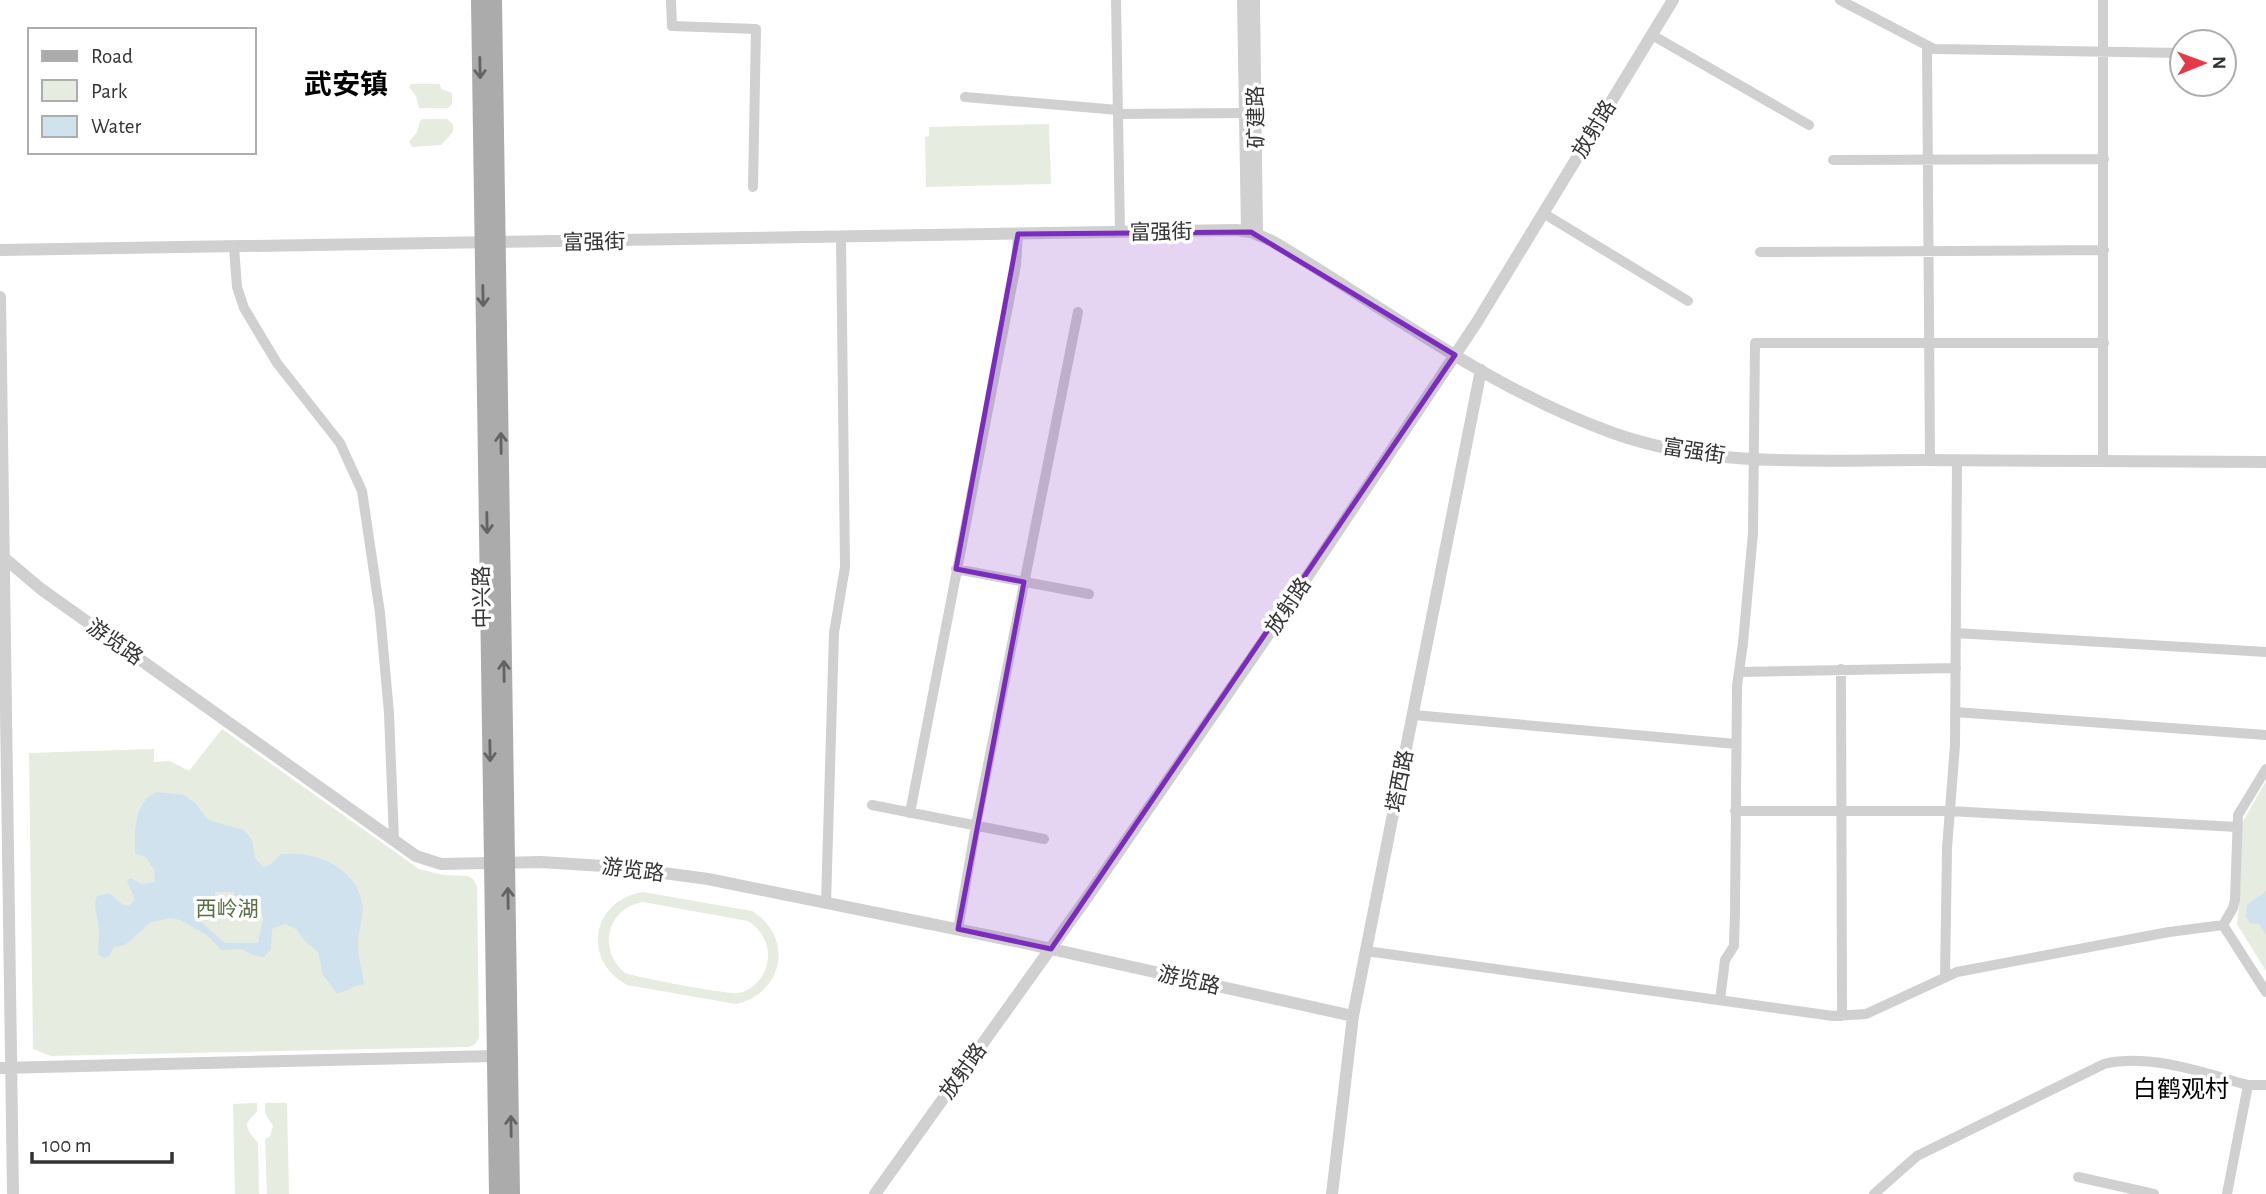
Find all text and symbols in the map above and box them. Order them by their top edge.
legend [28,28,256,154]
north arrow [2168,28,2238,98]
text: Road [91,46,133,67]
one-way arrow [473,56,487,79]
text: N [2209,56,2228,70]
district label: 武安镇 [304,69,388,100]
text: Park [91,81,128,102]
street label: 矿建路 [1244,85,1268,149]
street label: 放射路 [1568,96,1620,162]
text: Water [91,116,141,137]
street label: 富强街 [1129,220,1193,244]
street label: 富强街 [562,230,626,254]
one-way arrow [477,284,490,307]
one-way arrow [494,432,508,455]
street label: 富强街 [1661,435,1727,467]
one-way arrow [480,511,494,534]
street label: 中兴路 [470,565,494,629]
street label: 放射路 [1261,574,1315,638]
street label: 游览路 [83,615,147,669]
one-way arrow [497,660,511,683]
one-way arrow [484,739,497,762]
street label: 塔西路 [1383,748,1417,814]
street label: 游览路 [600,855,666,885]
one-way arrow [501,887,514,910]
park label: 西岭湖 [196,898,259,920]
street label: 游览路 [1156,962,1222,998]
street label: 放射路 [936,1039,990,1103]
district label: 白鹤观村 [2133,1076,2229,1102]
one-way arrow [504,1115,518,1138]
scale bar [32,1120,172,1164]
text: 100 m [42,1135,92,1156]

